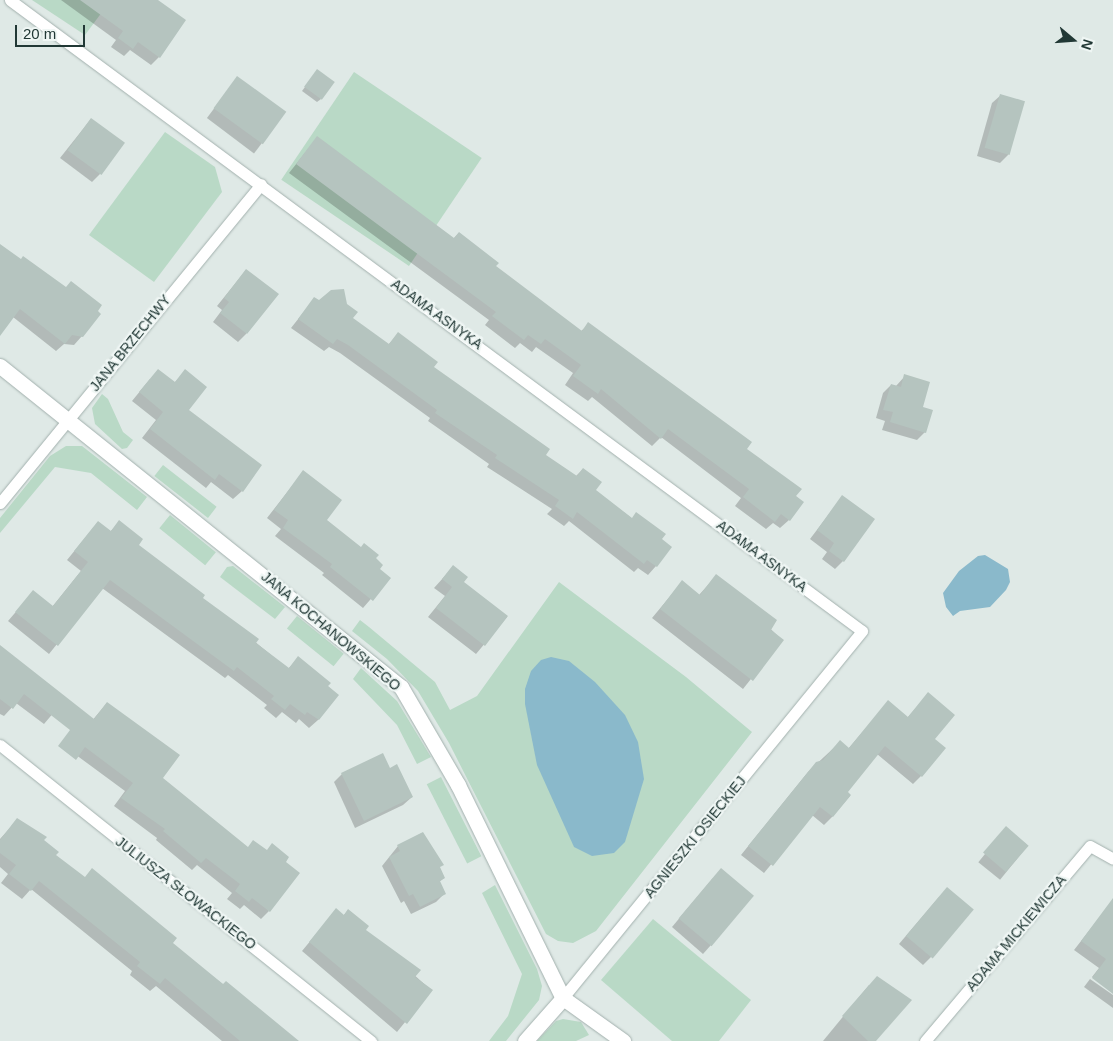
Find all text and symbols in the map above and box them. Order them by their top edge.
scale bar [18,15,88,47]
north arrow [1048,15,1098,65]
text: 20 m [23,25,56,42]
text: N [1078,37,1096,52]
street label: ADAMA ASNYKA [387,275,487,353]
street label: JANA BRZECHWY [86,291,174,395]
street label: ADAMA ASNYKA [713,516,811,596]
street label: JANA KOCHANOWSKIEGO [258,568,404,694]
street label: AGNIESZKI OSIECKIEJ [641,773,749,901]
street label: JULIUSZA SŁOWACKIEGO [112,833,260,953]
street label: ADAMA MICKIEWICZA [962,871,1070,995]

